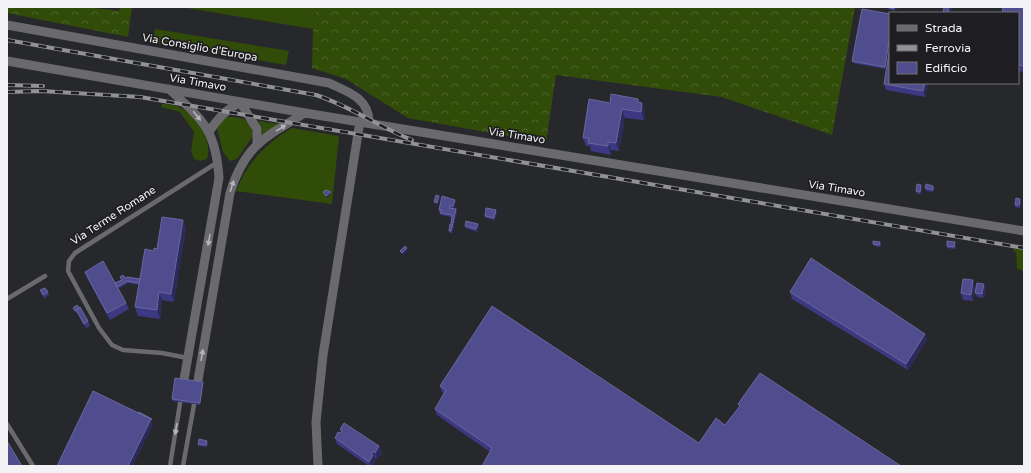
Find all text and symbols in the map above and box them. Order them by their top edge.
legend [889,12,1019,84]
text: Strada [925,21,962,35]
street label: Via Consiglio d'Europa [141,31,259,64]
text: Ferrovia [925,41,971,55]
text: Edificio [925,61,967,75]
street label: Via Timavo [169,71,228,94]
one-way arrow [193,111,201,122]
one-way arrow [275,124,287,131]
street label: Via Timavo [488,125,547,146]
street label: Via Timavo [808,178,867,199]
one-way arrow [229,180,235,192]
street label: Via Terme Romane [68,183,158,248]
one-way arrow [206,234,212,246]
one-way arrow [199,349,205,361]
one-way arrow [173,423,179,435]

